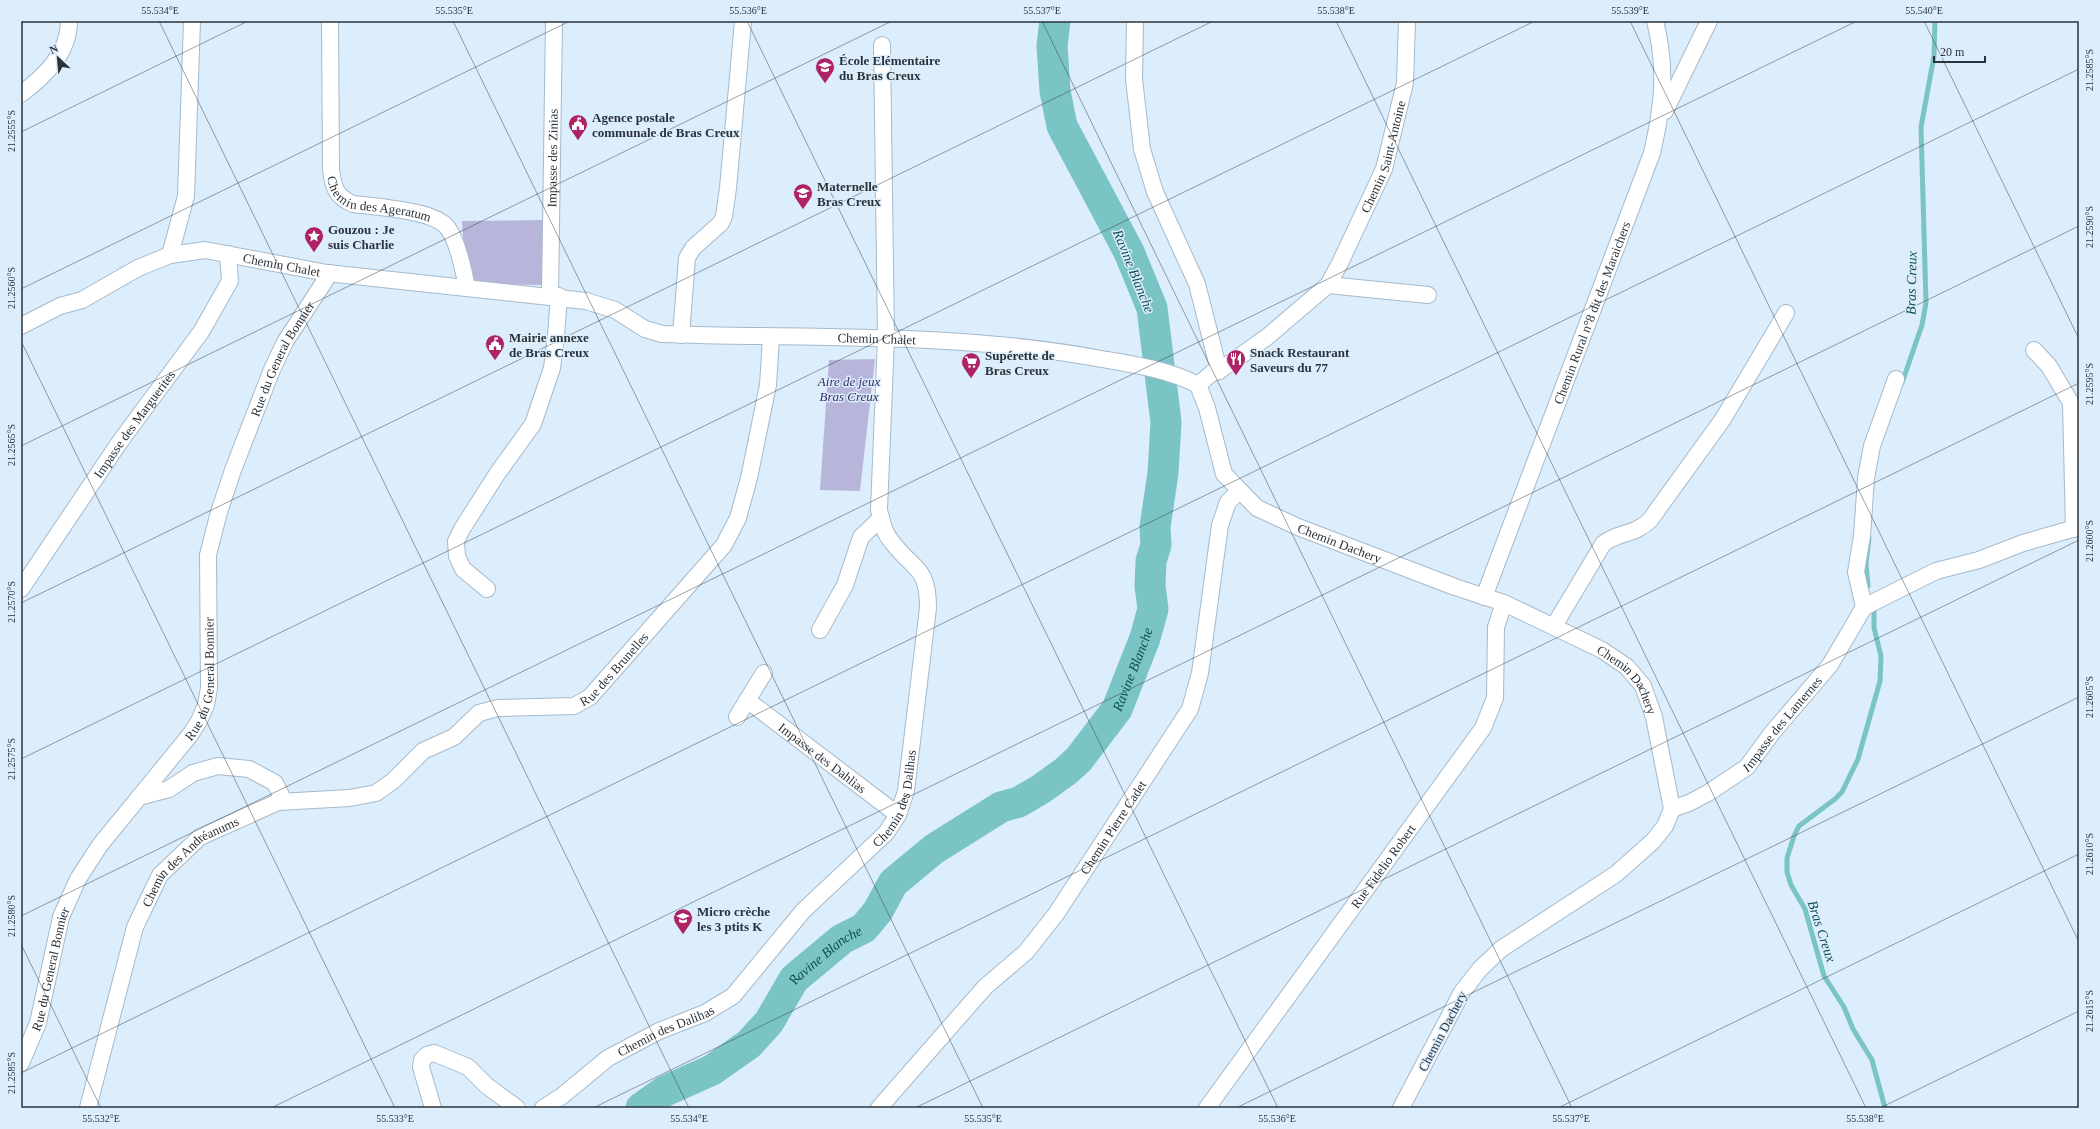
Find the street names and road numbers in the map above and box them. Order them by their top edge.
street label: Chemin Saint-Antoine [1358,99,1408,215]
street label: Impasse des Zinias [544,108,561,208]
street label: Chemin des Ageratum [324,174,433,225]
street label: Chemin Rural n°8 dit des Maraichers [1551,219,1633,406]
street label: Chemin Chalet [242,250,322,280]
street label: Rue du General Bonnier [248,298,318,418]
street label: Chemin Chalet [837,330,917,347]
street label: Impasse des Marguerites [91,367,178,481]
street label: Chemin Dachery [1295,521,1384,566]
street label: Rue du General Bonnier [182,616,217,744]
street label: Rue des Brunelles [577,629,651,709]
street label: Chemin Dachery [1594,642,1660,717]
street label: Impasse des Lanternes [1740,673,1825,775]
street label: Impasse des Dahlias [775,720,869,796]
street label: Chemin des Dalihas [869,749,919,850]
street label: Chemin Pierre Cadet [1077,777,1150,877]
street label: Chemin des Andréanums [139,814,241,909]
street label: Rue Fidelio Robert [1348,821,1419,911]
street label: Rue du General Bonnier [28,904,73,1033]
street label: Chemin Dachery [1415,988,1470,1074]
street label: Chemin des Dalihas [615,1002,717,1060]

